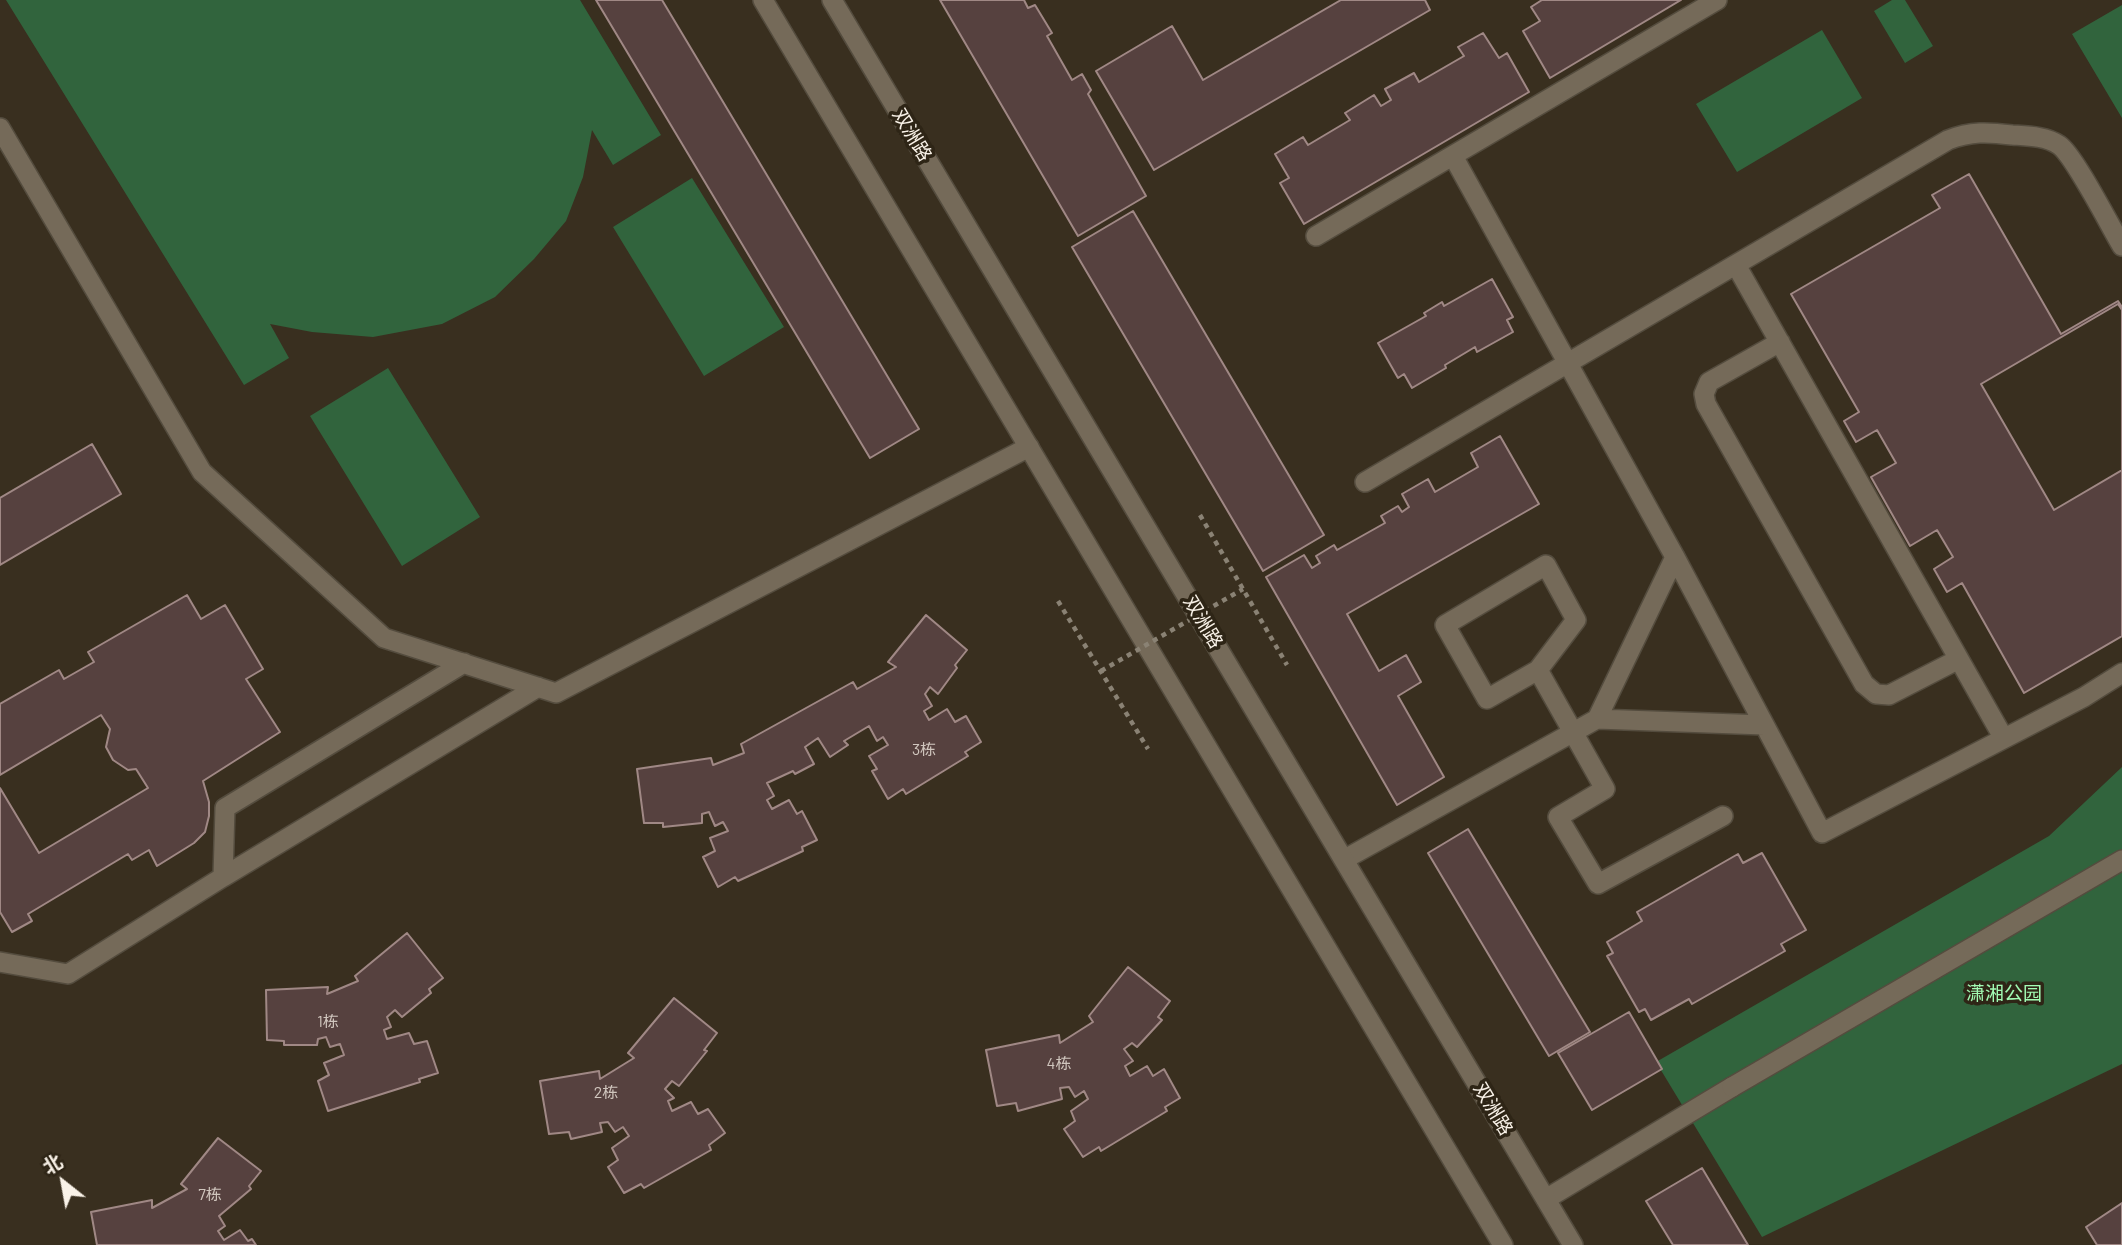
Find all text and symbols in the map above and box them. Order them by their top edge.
street label: 双洲路 [888,105,936,165]
street label: 双洲路 [1179,592,1227,652]
house number: 3栋 [912,740,936,760]
park label: 潇湘公园 [1966,983,2042,1005]
house number: 1栋 [317,1012,339,1032]
house number: 4栋 [1047,1054,1071,1074]
street label: 双洲路 [1469,1079,1517,1139]
house number: 2栋 [594,1083,618,1103]
north arrow [28,1147,98,1217]
text: 北 [38,1149,66,1178]
house number: 7栋 [198,1185,222,1205]

